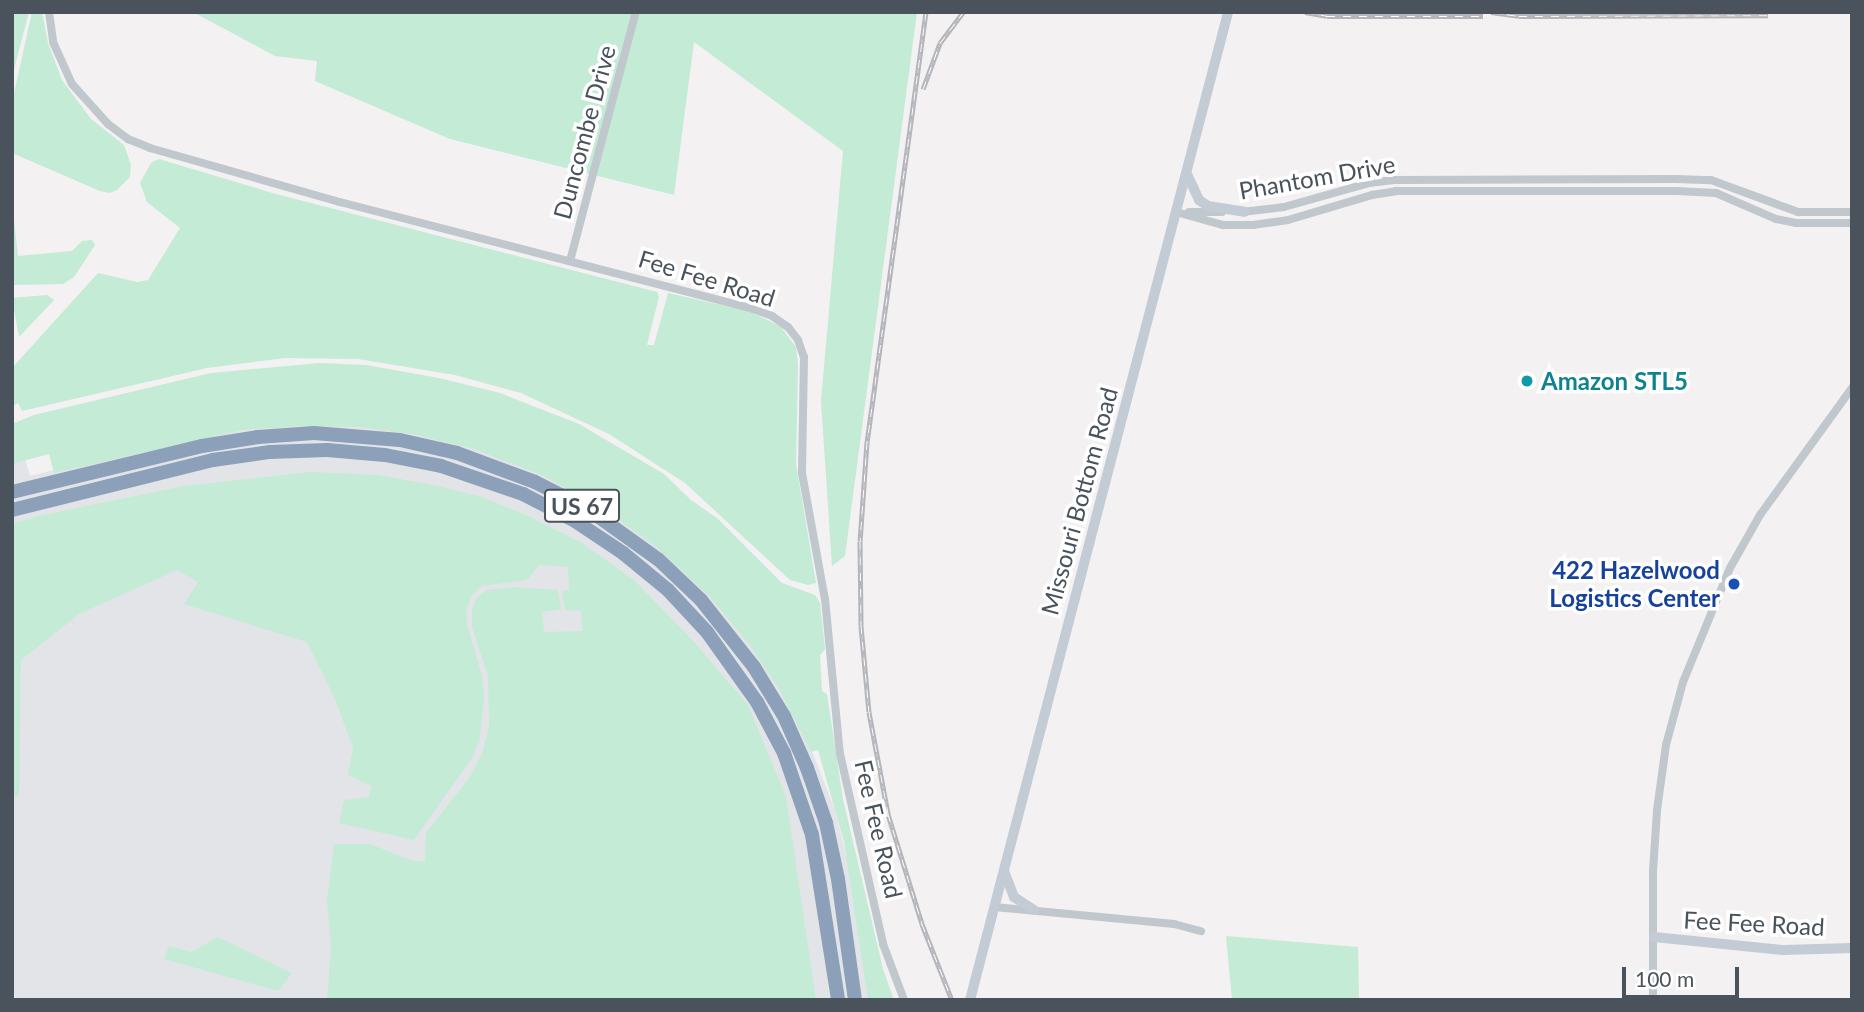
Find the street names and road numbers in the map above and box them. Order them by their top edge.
street label: Duncombe Drive [547,42,621,222]
street label: Phantom Drive [1237,149,1397,205]
street label: Fee Fee Road [635,244,779,312]
street label: Missouri Bottom Road [1035,384,1123,618]
road number: US 67 [544,486,620,526]
street label: Fee Fee Road [849,757,909,901]
street label: Fee Fee Road [1683,905,1825,941]

